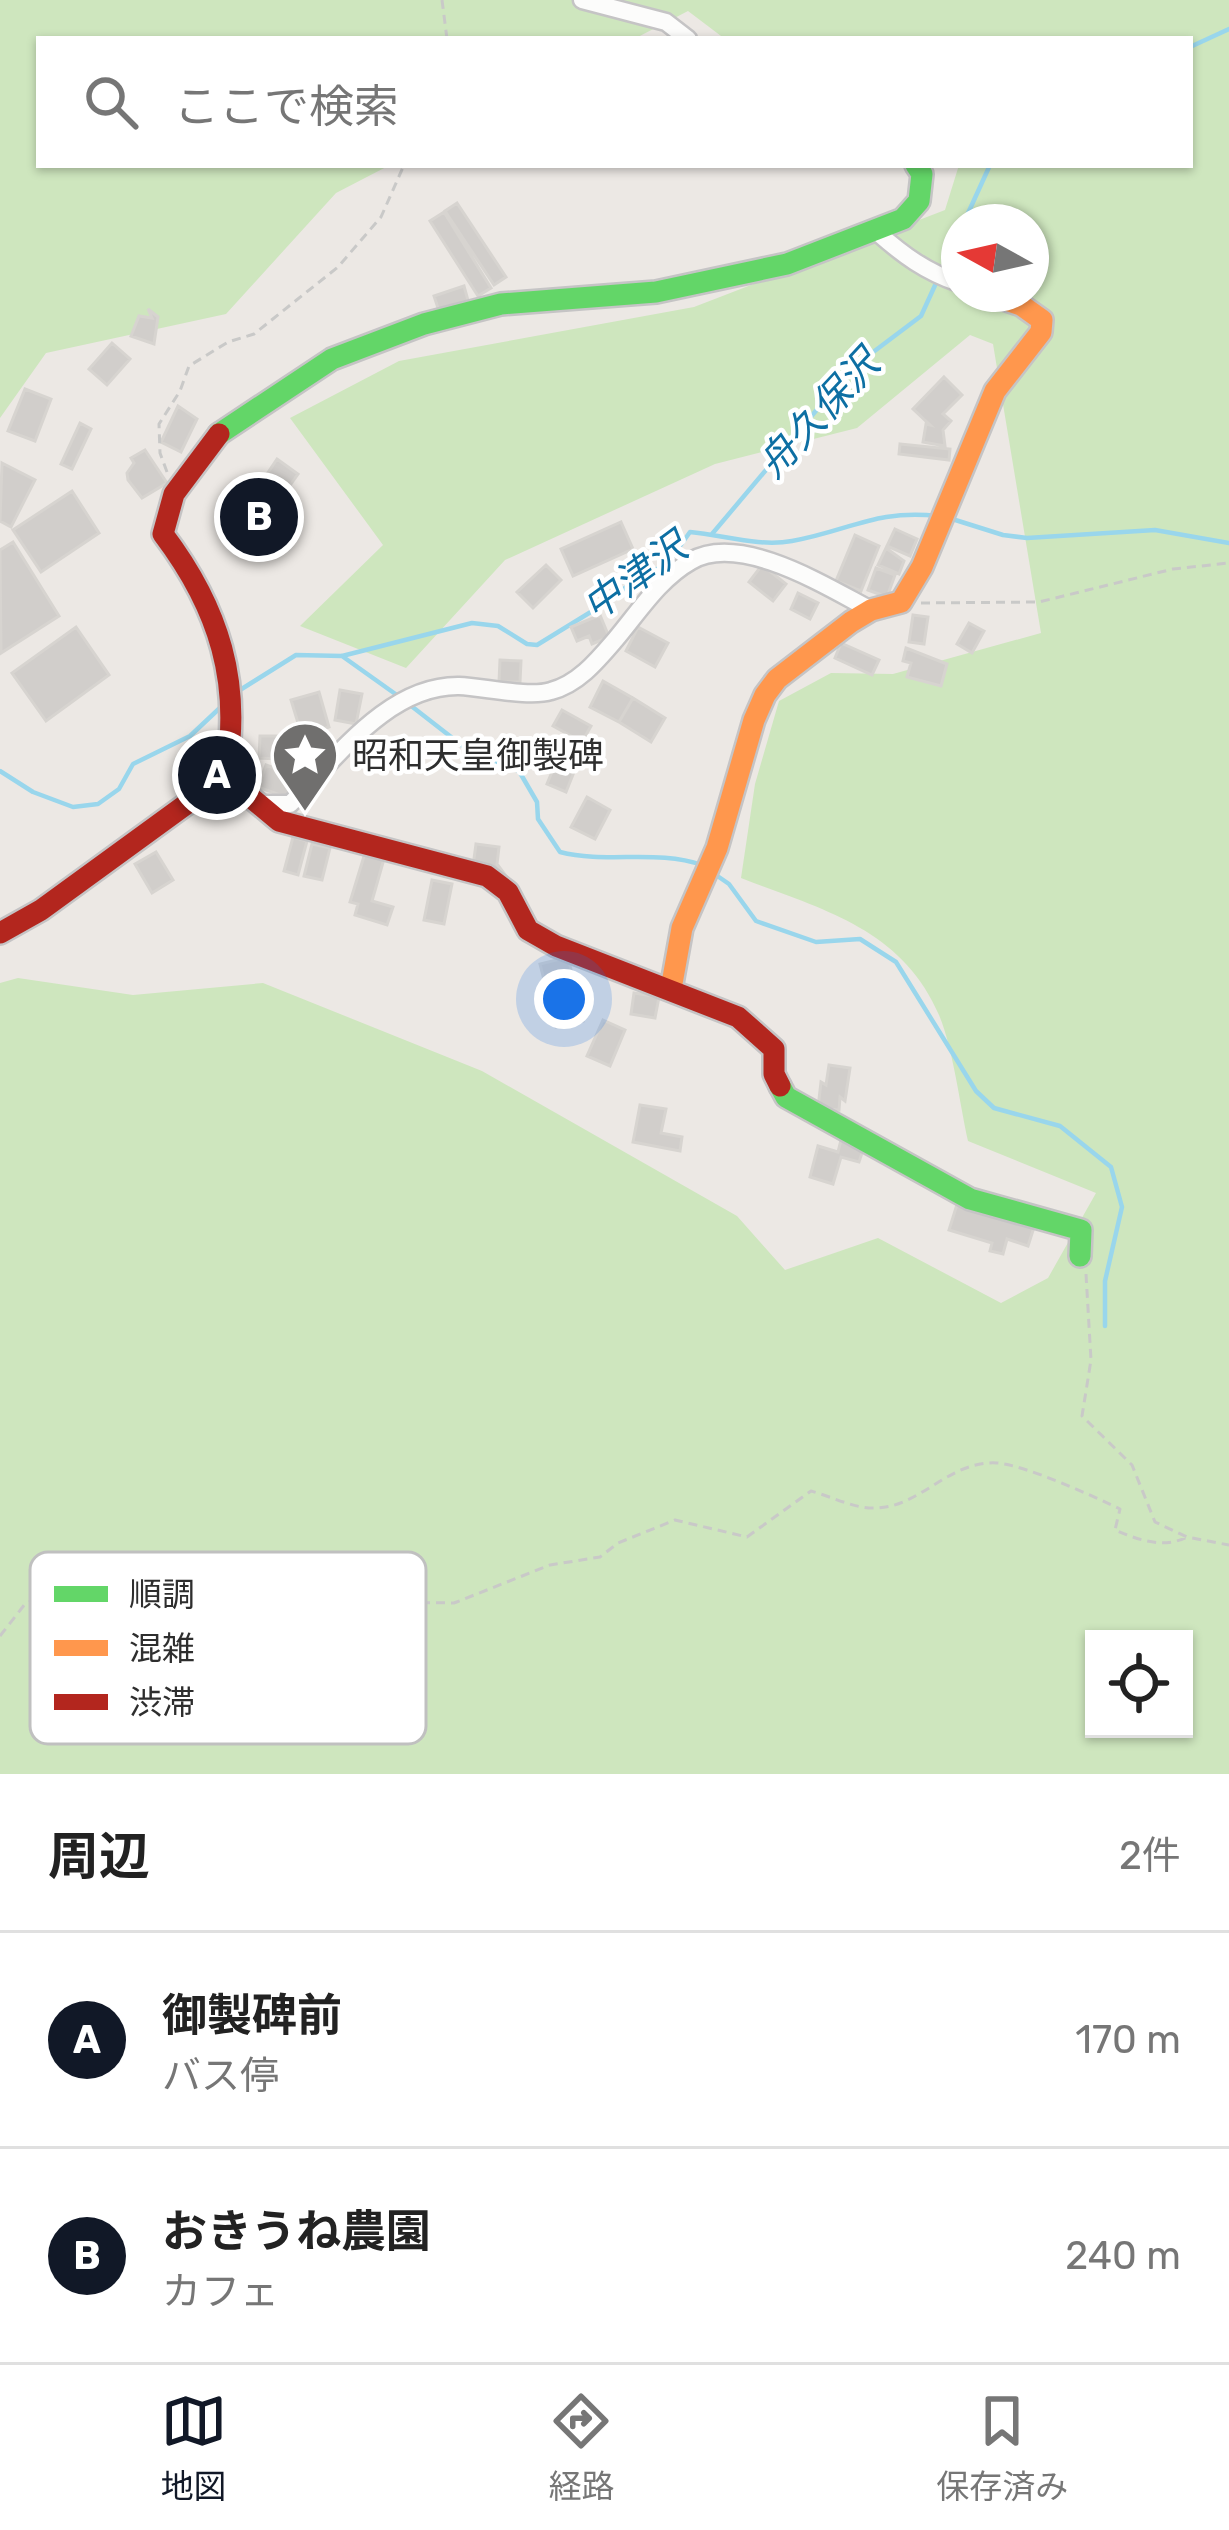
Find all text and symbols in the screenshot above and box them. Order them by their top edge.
search box [36,36,1193,168]
icon: search [78,69,144,135]
text: ここで検索 [174,80,399,133]
north arrow [941,204,1049,312]
water label: 舟久保沢 [749,338,892,487]
pin: B [220,472,298,562]
water label: 中津沢 [574,521,700,630]
place icon: 昭和天皇御製碑 [270,720,340,814]
pin: A [178,730,256,820]
place label: 昭和天皇御製碑 [352,734,604,777]
your location [534,969,594,1029]
legend [30,1552,426,1744]
text: 順調 [129,1575,195,1614]
text: 混雑 [129,1629,195,1668]
map controls [1085,1630,1193,1738]
button: locate [1085,1630,1193,1738]
text: 渋滞 [129,1683,195,1722]
text: 周辺 [48,1826,150,1887]
text: 2件 [1119,1833,1181,1879]
text: 御製碑前 [162,1989,342,2042]
text: A [73,2017,101,2063]
text: 170 m [1075,2017,1181,2063]
text: バス停 [162,2053,279,2099]
text: おきうね農園 [162,2205,431,2258]
text: B [73,2233,101,2279]
text: 240 m [1065,2233,1181,2279]
text: カフェ [162,2269,279,2315]
tab: 地図 [161,2388,227,2508]
tab: 経路 [548,2388,614,2508]
tab: 保存済み [936,2388,1068,2508]

